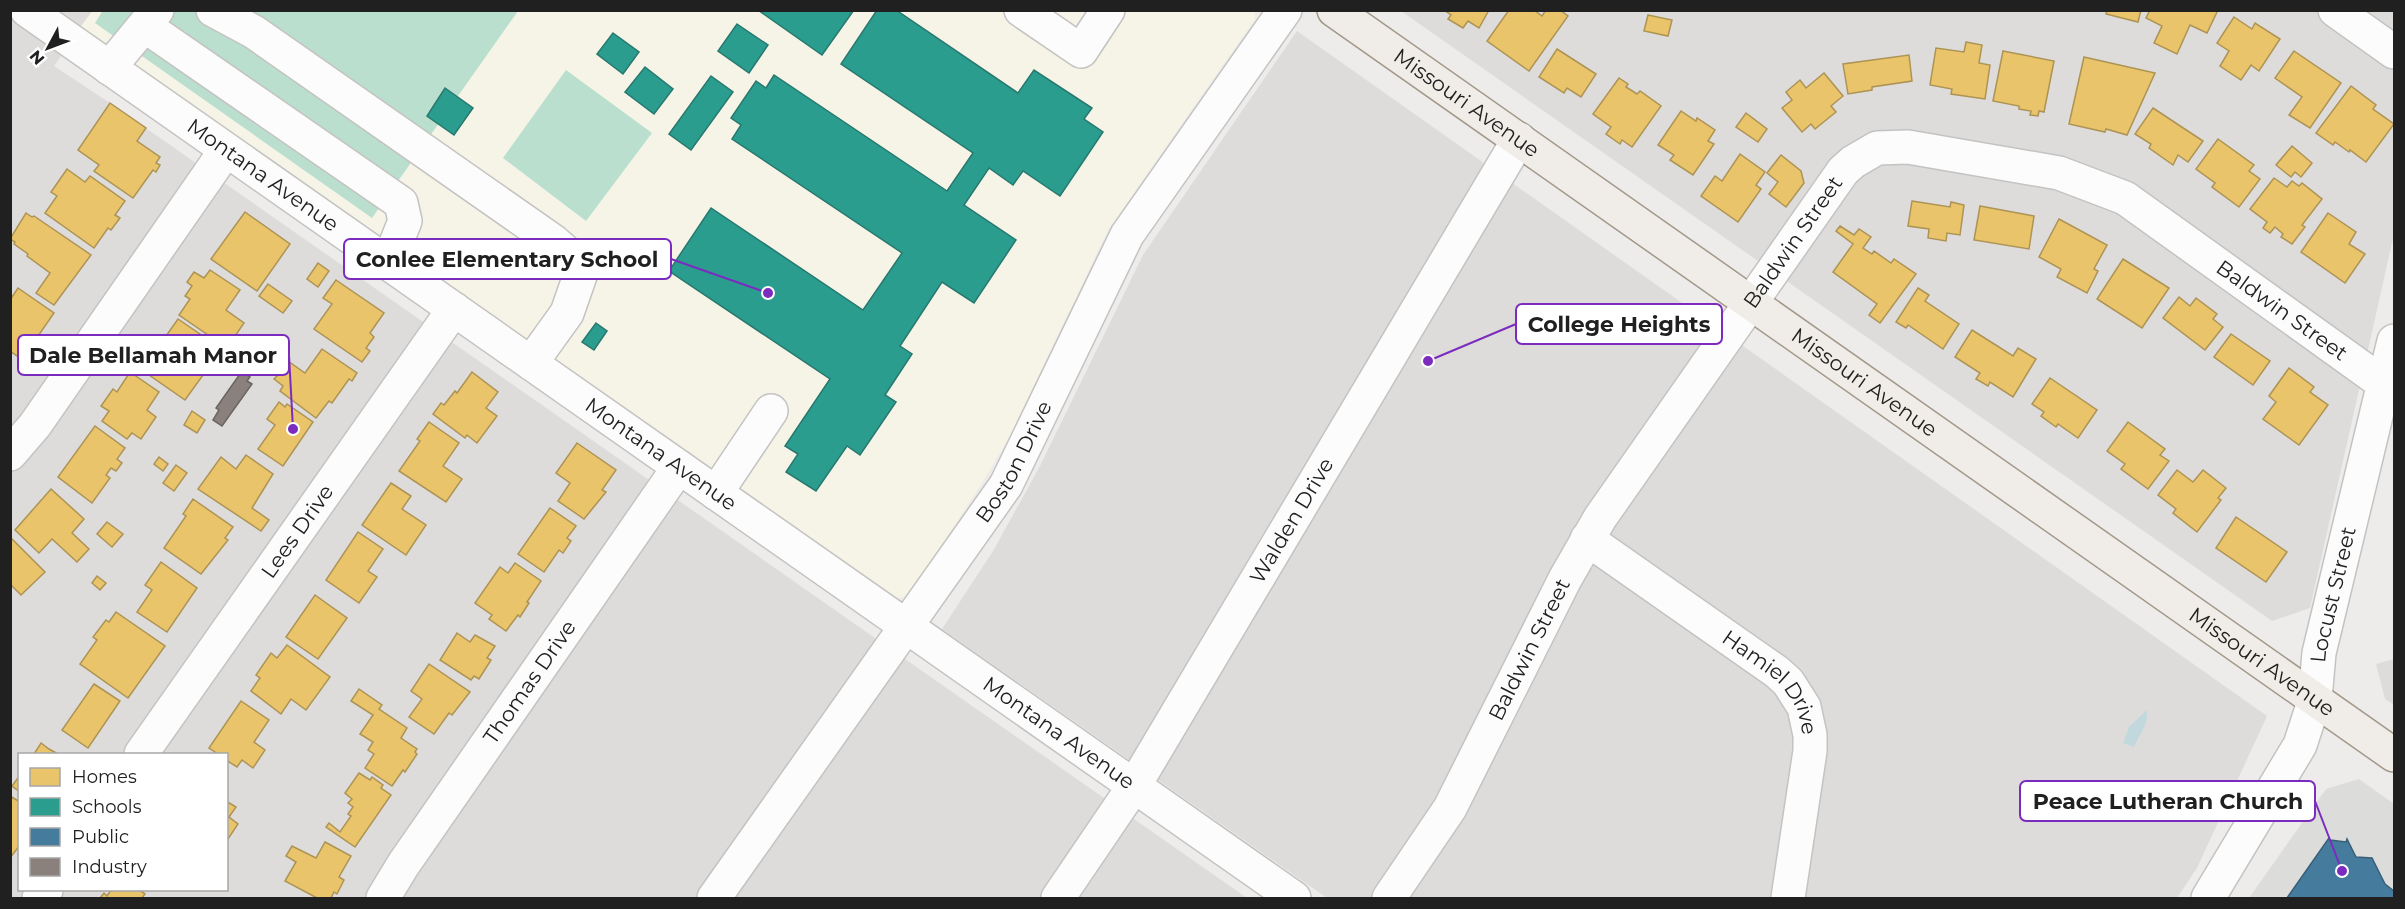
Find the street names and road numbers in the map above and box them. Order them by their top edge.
street label: Missouri Avenue [1389,43,1544,162]
street label: Montana Avenue [183,113,344,237]
street label: Baldwin Street [1738,171,1848,313]
street label: Baldwin Street [2212,255,2353,366]
street label: Missouri Avenue [1787,322,1942,442]
street label: Montana Avenue [581,392,742,516]
street label: Boston Drive [970,397,1057,527]
street label: Walden Drive [1244,453,1338,588]
street label: Lees Drive [256,480,338,583]
street label: Locust Street [2305,524,2361,664]
street label: Baldwin Street [1483,574,1575,724]
street label: Missouri Avenue [2184,602,2340,721]
street label: Thomas Drive [478,615,581,749]
street label: Hamiel Drive [1718,625,1823,737]
street label: Montana Avenue [978,671,1140,794]

